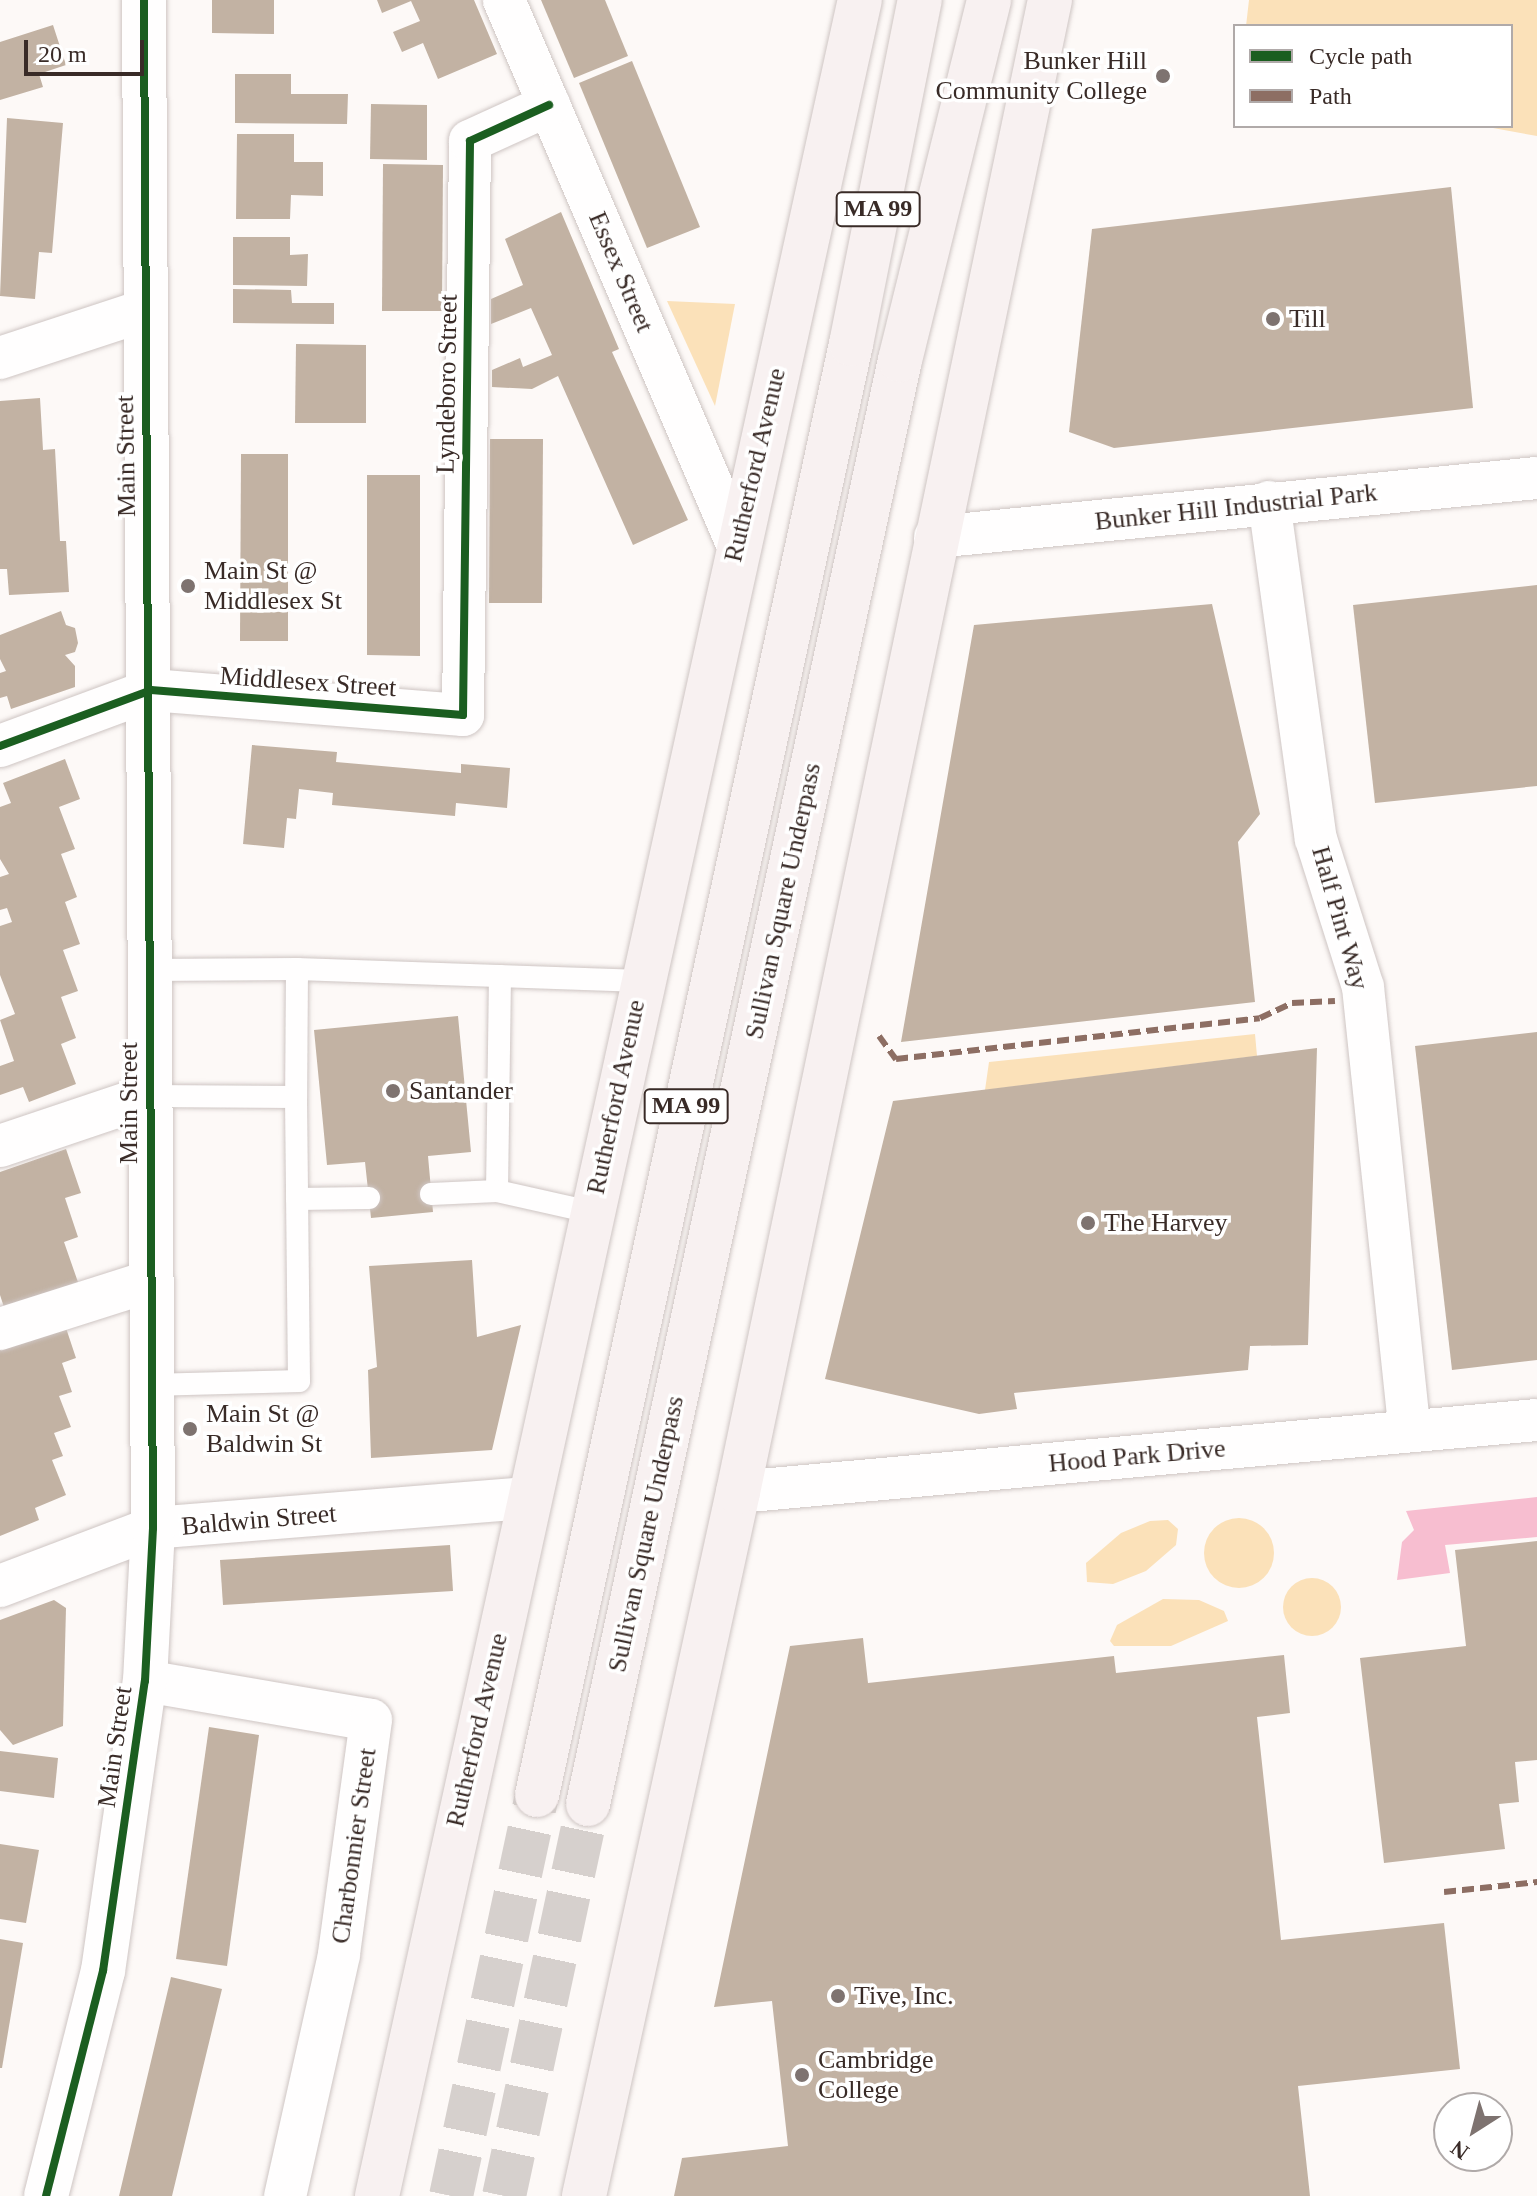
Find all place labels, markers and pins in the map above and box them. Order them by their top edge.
place label: Bunker Hill Community College [935,45,1147,106]
marker: Bunker Hill Community College [1154,67,1172,85]
place label: Till [1289,303,1326,335]
marker: Till [1264,310,1282,328]
place label: Main St @ Middlesex St [204,555,342,616]
marker: Main St @ Middlesex St [179,577,197,595]
place label: Santander [409,1075,513,1107]
marker: Santander [384,1082,402,1100]
place label: The Harvey [1104,1207,1227,1239]
marker: The Harvey [1079,1214,1097,1232]
place label: Main St @ Baldwin St [206,1398,322,1460]
marker: Main St @ Baldwin St [181,1420,199,1438]
place label: Tive, Inc. [854,1980,953,2012]
marker: Tive, Inc. [829,1987,847,2005]
place label: Cambridge College [818,2044,934,2106]
marker: Cambridge College [793,2066,811,2084]

